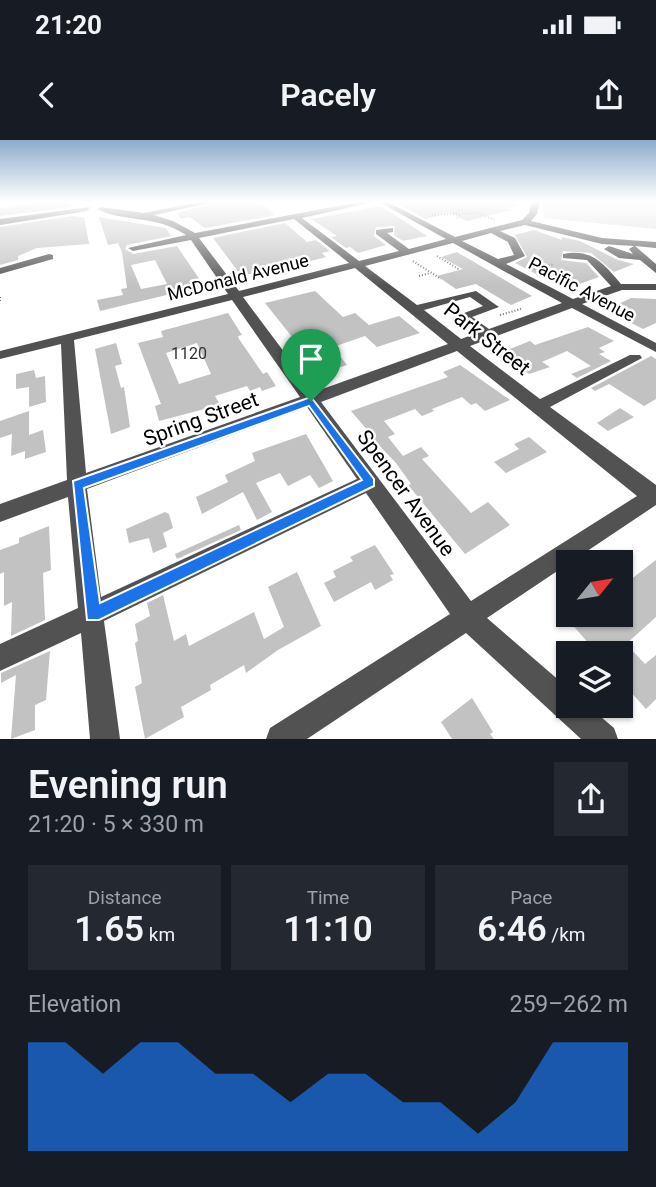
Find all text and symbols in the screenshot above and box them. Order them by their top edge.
text: 21:20 [35,10,102,40]
icon: back [28,76,66,114]
text: Pacely [280,76,376,114]
icon: share [590,76,628,114]
street label: McDonald Avenue [165,249,311,305]
street label: Pacific Avenue [525,252,639,326]
street label: Park Street [439,298,535,380]
pin [281,329,341,401]
icon: arrive [292,340,330,378]
house number: 1120 [171,344,207,363]
street label: Spring Street [140,387,262,451]
street label: Spencer Avenue [352,425,460,561]
north arrow [556,550,634,626]
map controls [556,550,633,718]
button: layers [556,641,633,718]
button: share [554,762,628,836]
text: Evening run [28,763,228,807]
text: 21:20 · 5 × 330 m [28,811,204,838]
text: Distance [88,886,162,909]
text: Time [307,886,349,909]
text: Pace [510,886,552,909]
text: 1.65 [74,909,144,950]
text: 11:10 [283,909,373,950]
text: 6:46 [477,909,547,950]
text: km [144,923,175,946]
text: /km [547,923,586,946]
text: Elevation [28,991,121,1018]
text: 259–262 m [509,991,628,1018]

